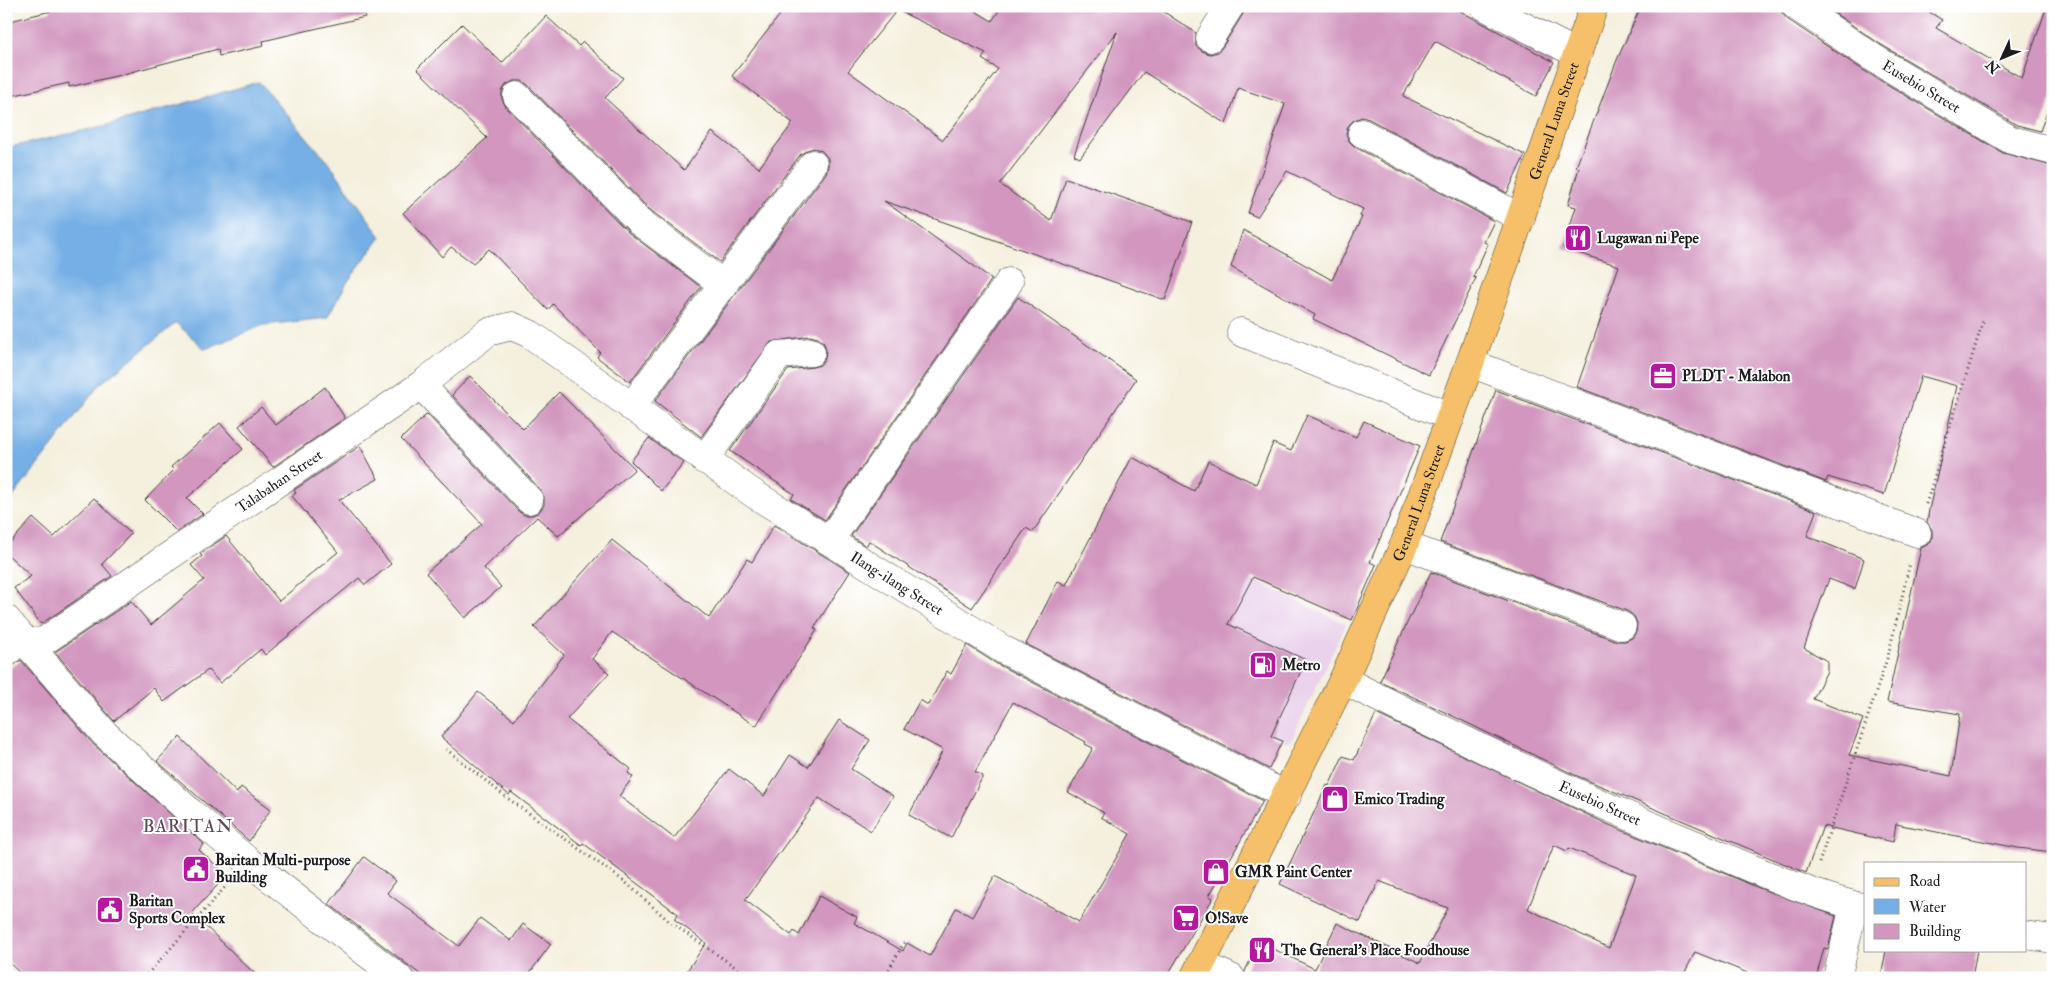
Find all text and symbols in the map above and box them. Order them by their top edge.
north arrow [1976,32,2026,82]
street label: Eusebio Street [1879,56,1964,118]
text: N [1982,56,2004,78]
street label: General Luna Street [1525,60,1584,183]
restaurant icon: Lugawan ni Pepe [1563,223,1593,253]
place label: Lugawan ni Pepe [1597,229,1699,249]
office icon: PLDT - Malabon [1648,361,1678,391]
place label: PLDT - Malabon [1682,367,1791,386]
street label: General Luna Street [1389,442,1450,565]
street label: Talabahan Street [233,446,327,518]
street label: Ilang-ilang Street [847,548,947,620]
fuel station icon: Metro [1248,650,1278,680]
place label: Metro [1281,656,1321,675]
street label: Eusebio Street [1556,777,1644,830]
shop icon: Emico Trading [1320,784,1350,814]
place label: Emico Trading [1354,790,1445,810]
district label: BARITAN [143,815,233,838]
place label: Baritan Multi-purpose Building [215,851,351,888]
public building icon: Baritan Multi-purpose Building [181,854,211,884]
shop icon: GMR Paint Center [1201,857,1231,887]
legend [1864,862,2026,952]
place label: GMR Paint Center [1235,863,1352,882]
text: Road [1909,872,1941,891]
place label: Baritan Sports Complex [129,892,225,929]
public building icon: Baritan Sports Complex [95,895,125,925]
text: Water [1908,898,1946,917]
supermarket icon: O!Save [1171,903,1201,933]
place label: O!Save [1205,909,1249,928]
text: Building [1909,922,1961,941]
restaurant icon: The General's Place Foodhouse [1247,935,1277,965]
place label: The General's Place Foodhouse [1280,941,1470,960]

